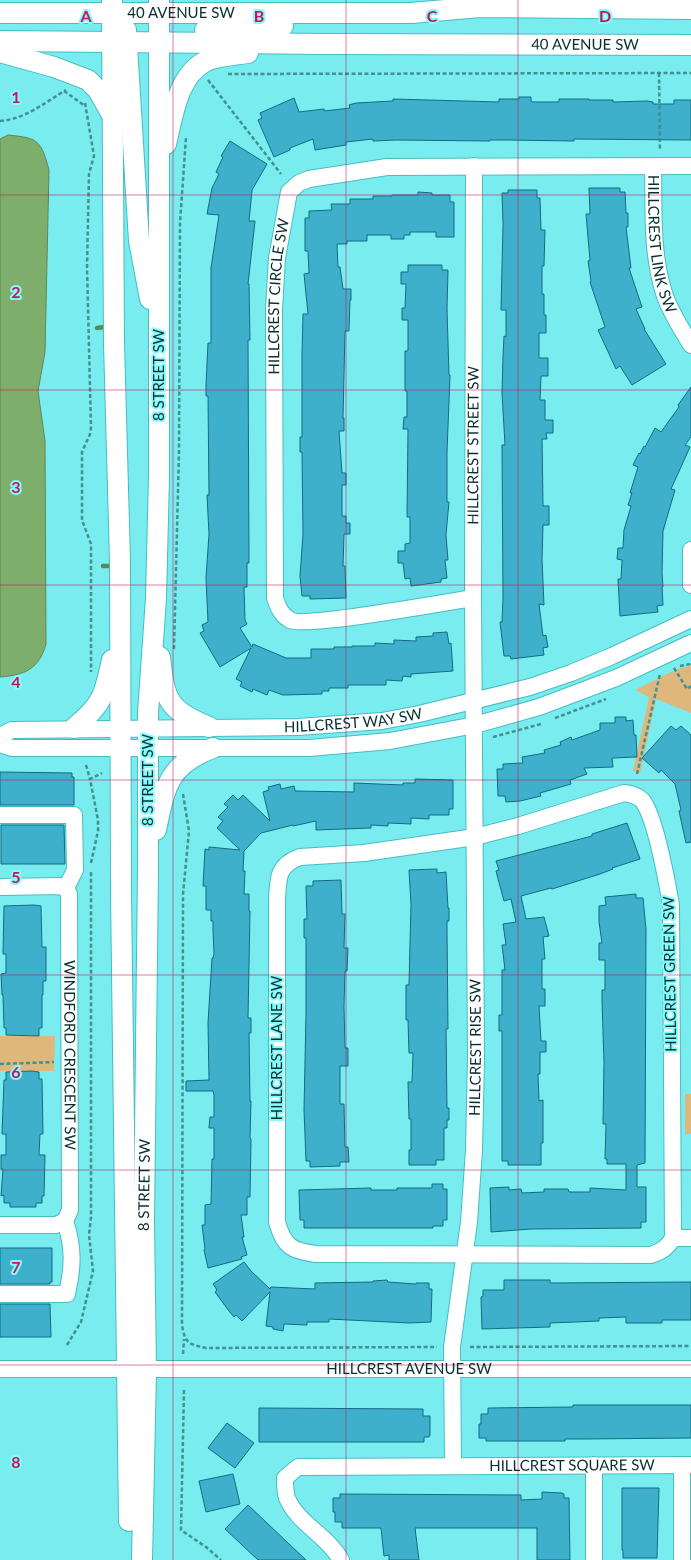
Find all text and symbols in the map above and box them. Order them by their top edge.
street label: 40 AVENUE SW [127,3,235,21]
text: A [79,6,92,25]
text: B [254,6,264,25]
text: C [427,6,438,25]
text: D [599,6,611,25]
street label: 40 AVENUE SW [531,35,639,53]
text: 1 [11,87,21,106]
street label: HILLCREST LINK SW [645,175,681,316]
street label: HILLCREST CIRCLE SW [264,216,292,374]
text: 2 [11,282,21,301]
street label: 8 STREET SW [149,328,167,421]
street label: HILLCREST STREET SW [463,366,482,525]
text: 3 [11,477,21,496]
text: 4 [11,672,21,691]
street label: HILLCREST WAY SW [284,703,424,735]
street label: 8 STREET SW [138,733,156,826]
text: 5 [11,867,21,886]
street label: HILLCREST GREEN SW [659,896,679,1052]
street label: WINDFORD CRESCENT SW [61,960,80,1150]
street label: HILLCREST LANE SW [267,975,285,1120]
street label: HILLCREST RISE SW [465,978,484,1116]
text: 6 [11,1062,21,1081]
street label: 8 STREET SW [134,1138,153,1231]
text: 7 [11,1257,21,1276]
street label: HILLCREST AVENUE SW [326,1359,492,1377]
text: 8 [11,1452,21,1471]
street label: HILLCREST SQUARE SW [489,1455,655,1474]

